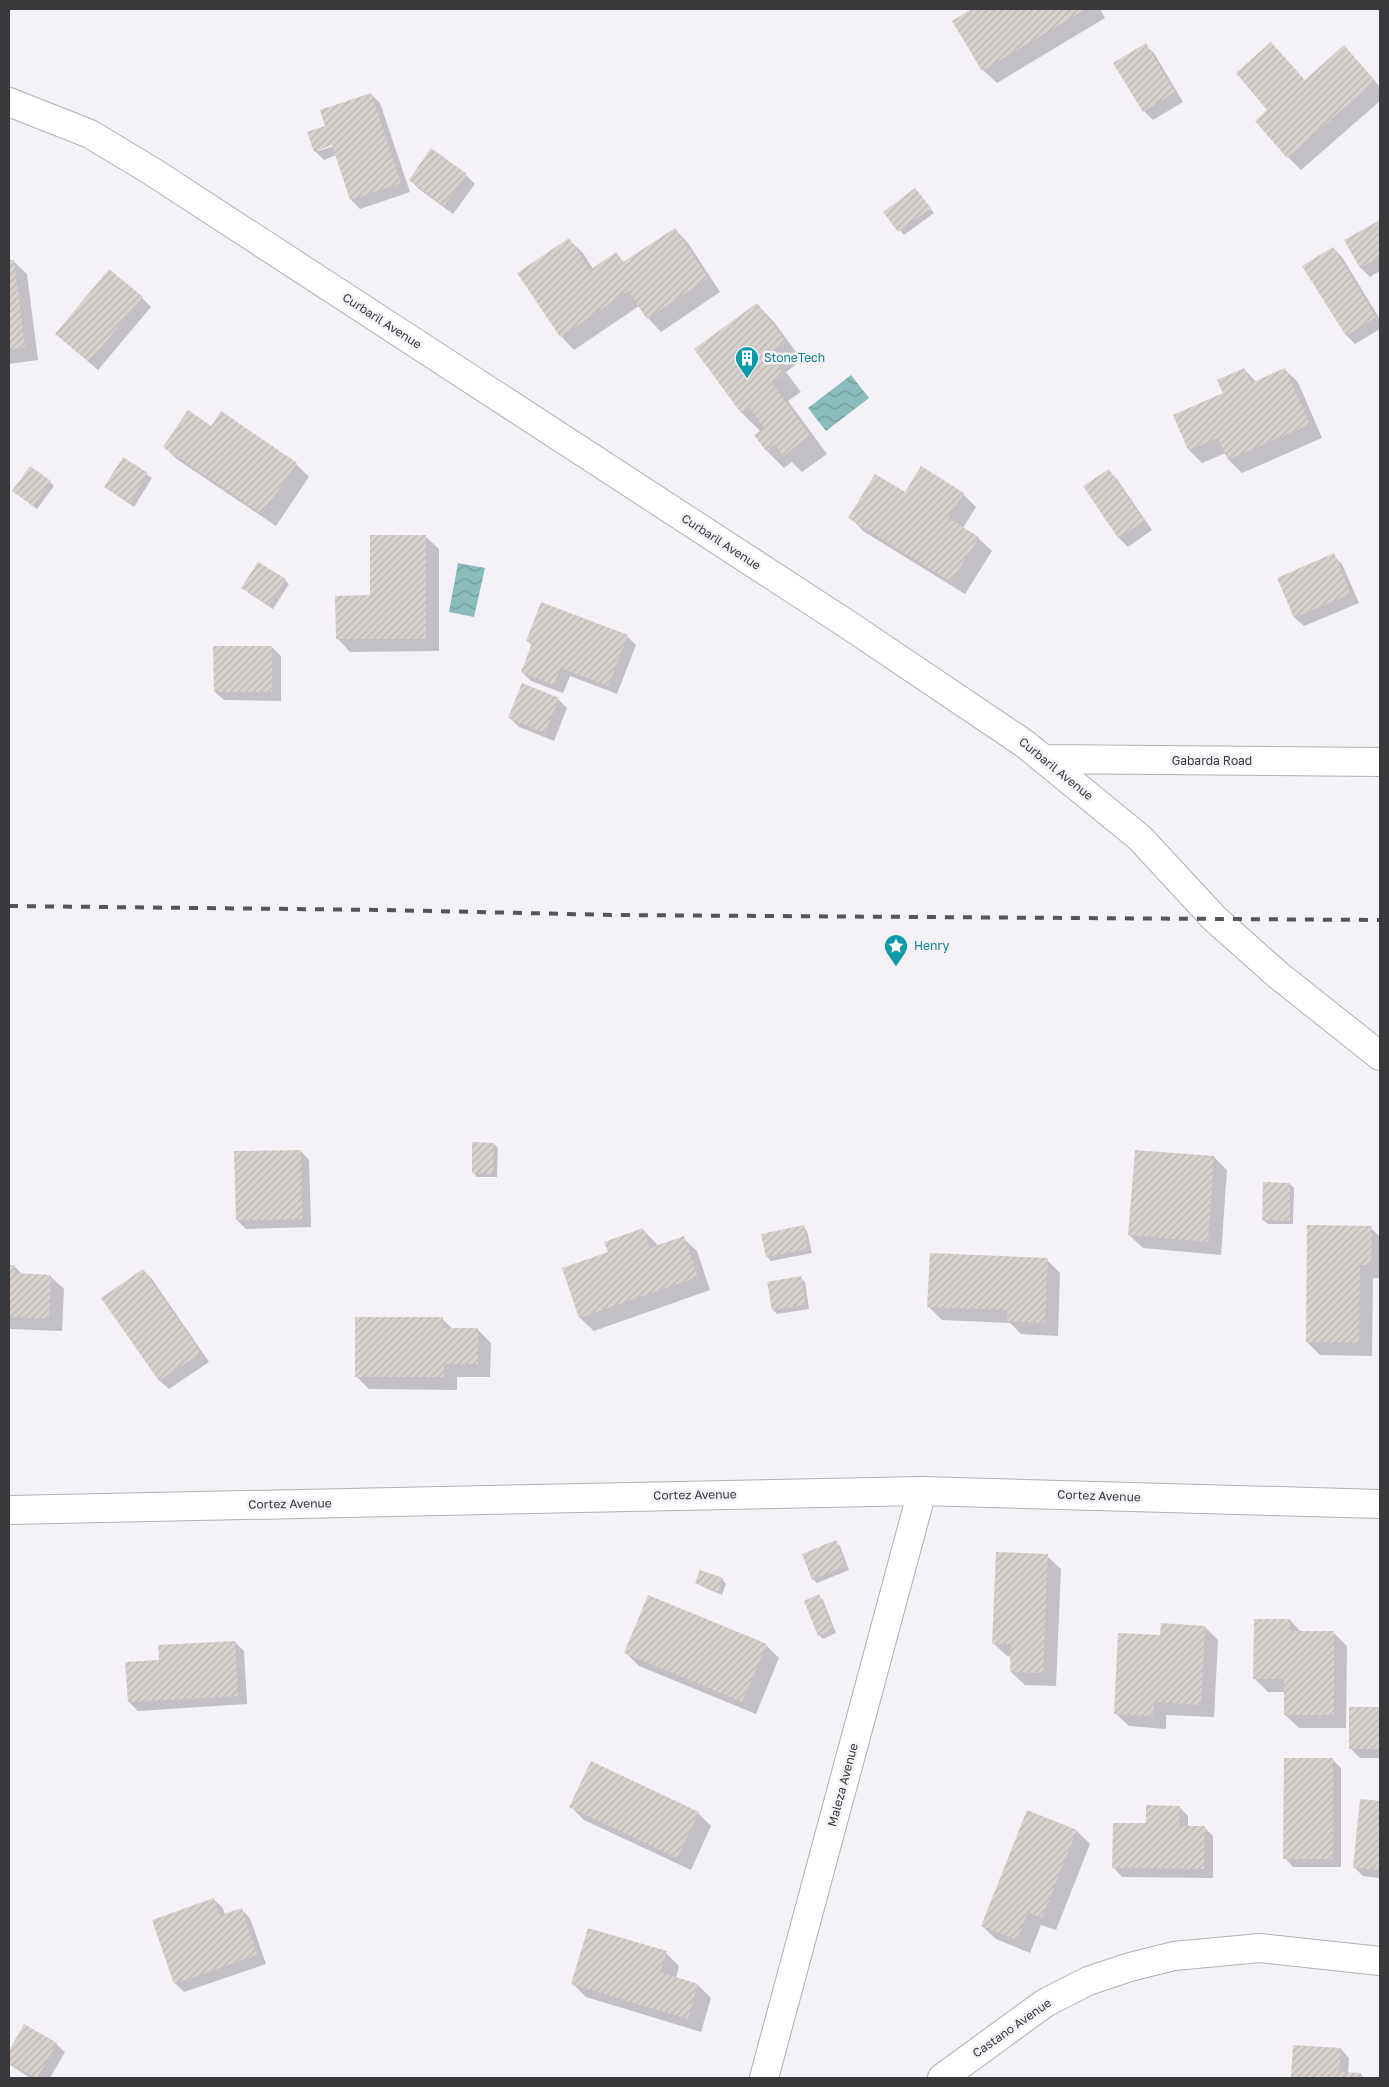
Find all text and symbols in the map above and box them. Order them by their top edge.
street label: Curbaril Avenue [340,289,425,352]
building icon: StoneTech [734,345,760,379]
place label: StoneTech [764,350,825,365]
street label: Curbaril Avenue [679,510,764,573]
street label: Curbaril Avenue [1016,734,1097,803]
street label: Gabarda Road [1172,753,1252,768]
place icon: Henry [883,933,909,967]
place label: Henry [914,938,950,953]
street label: Cortez Avenue [653,1486,737,1503]
street label: Cortez Avenue [1057,1487,1141,1504]
street label: Cortez Avenue [248,1495,332,1512]
street label: Maleza Avenue [824,1741,861,1828]
street label: Castano Avenue [969,1995,1054,2060]

